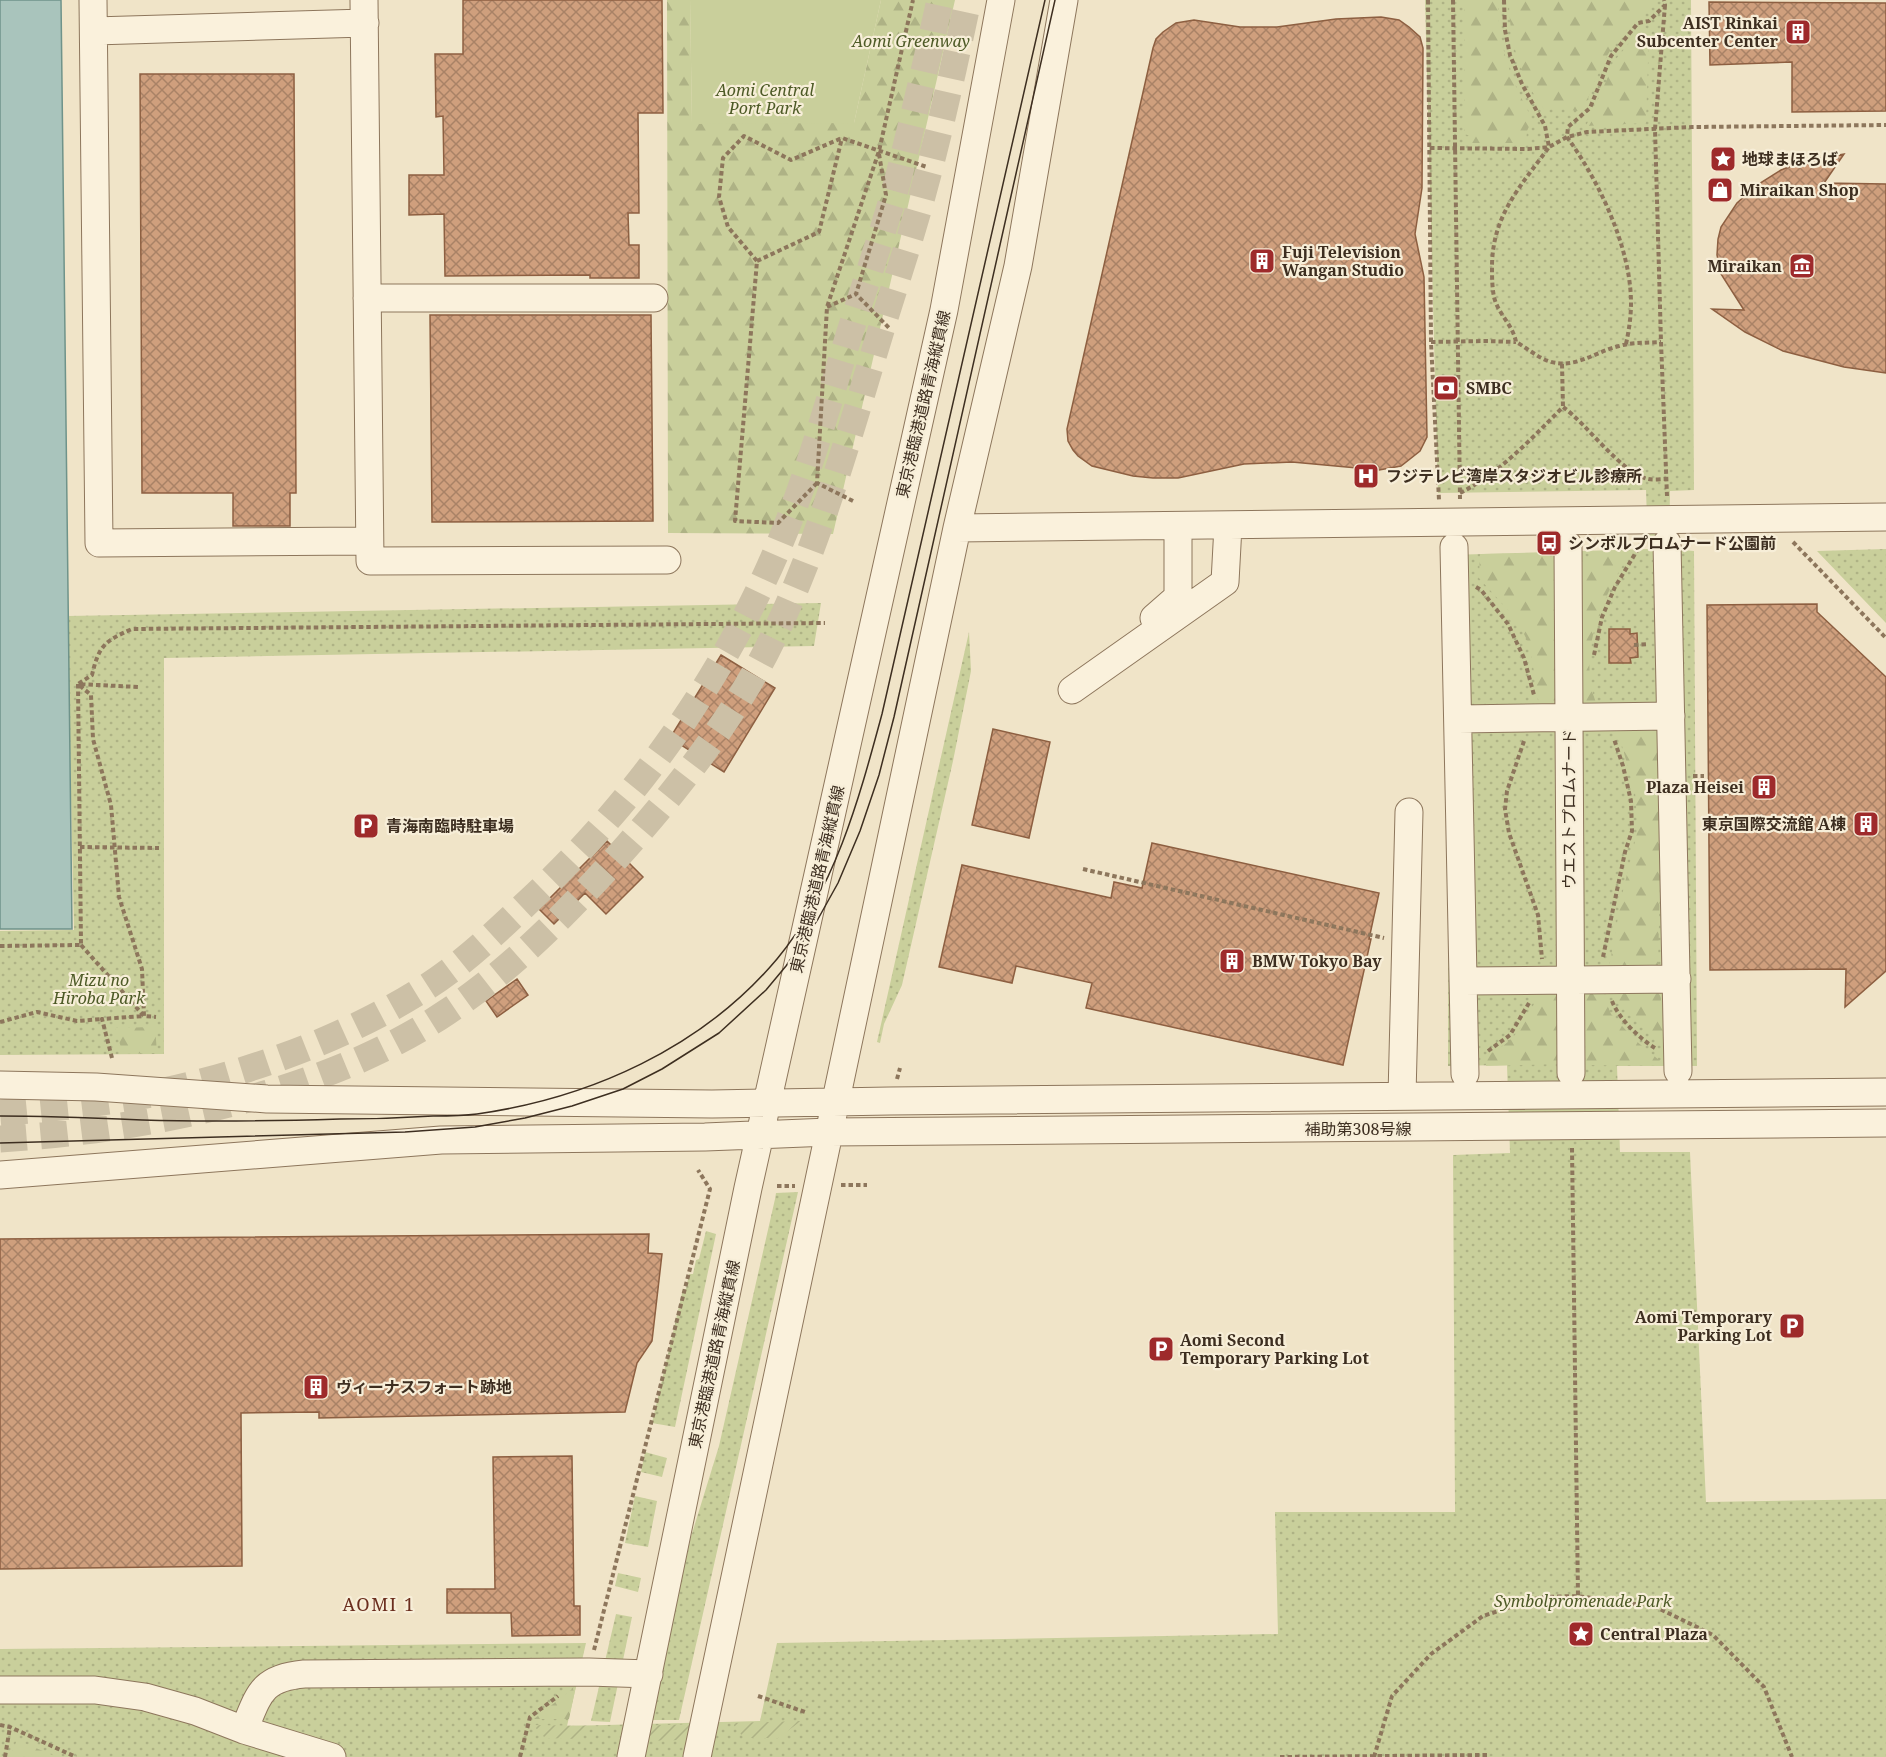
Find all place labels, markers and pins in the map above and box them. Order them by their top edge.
place label: AIST Rinkai Subcenter Center [1637,12,1779,52]
building icon: AIST Rinkai Subcenter Center [1783,17,1813,47]
place icon: 地球まほろば [1708,144,1738,174]
place label: 地球まほろば [1742,148,1838,170]
shop icon: Miraikan Shop [1705,175,1735,205]
place label: Miraikan Shop [1740,179,1859,201]
place label: Fuji Television Wangan Studio [1282,241,1404,281]
building icon: Fuji Television Wangan Studio [1247,246,1277,276]
museum icon: Miraikan [1787,251,1817,281]
place label: Miraikan [1707,255,1782,277]
bank icon: SMBC [1431,373,1461,403]
place label: SMBC [1466,377,1512,399]
hospital icon: フジテレビ湾岸スタジオビル診療所 [1351,461,1381,491]
place label: フジテレビ湾岸スタジオビル診療所 [1386,465,1642,487]
bus stop icon: シンボルプロムナード公園前 [1534,528,1564,558]
place label: シンボルプロムナード公園前 [1568,532,1776,554]
building icon: Plaza Heisei [1749,772,1779,802]
place label: Plaza Heisei [1646,776,1744,798]
building icon: 東京国際交流館 A棟 [1851,809,1881,839]
parking icon: 青海南臨時駐車場 [351,811,381,841]
place label: 東京国際交流館 A棟 [1702,813,1846,835]
place label: 青海南臨時駐車場 [386,815,514,837]
building icon: BMW Tokyo Bay [1217,946,1247,976]
place label: BMW Tokyo Bay [1252,950,1382,972]
place label: Aomi Temporary Parking Lot [1635,1306,1773,1346]
parking icon: Aomi Temporary Parking Lot [1777,1311,1807,1341]
place label: Aomi Second Temporary Parking Lot [1180,1329,1369,1369]
parking icon: Aomi Second Temporary Parking Lot [1146,1334,1176,1364]
building icon: ヴィーナスフォート跡地 [301,1372,331,1402]
place label: ヴィーナスフォート跡地 [336,1376,512,1398]
place icon: Central Plaza [1566,1619,1596,1649]
place label: Central Plaza [1600,1623,1708,1645]

